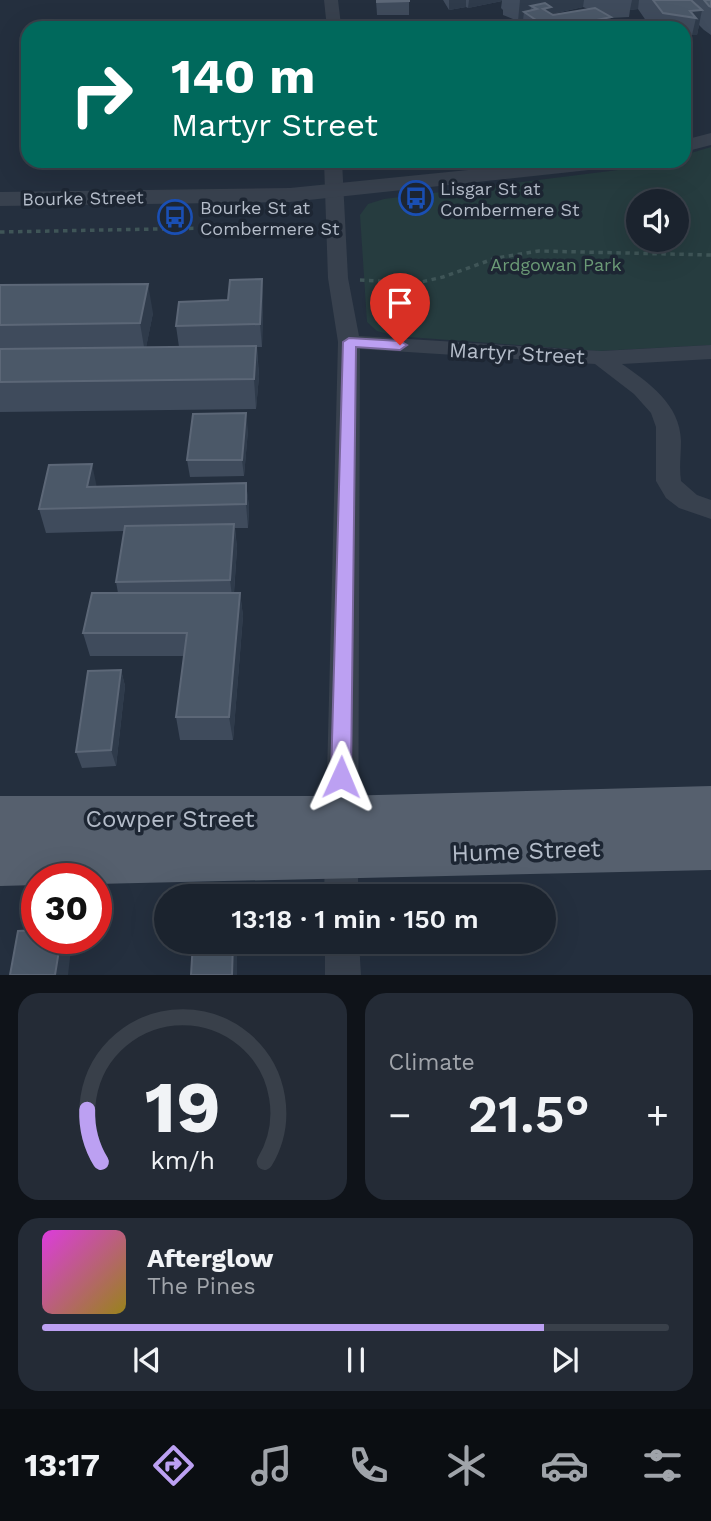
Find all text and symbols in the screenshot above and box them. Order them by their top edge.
text: 140 m [171,47,315,105]
icon: right [56,49,147,140]
text: Martyr Street [171,106,378,144]
place label: Lisgar St at Combermere St [440,178,580,220]
bus stop icon: Lisgar St at Combermere St [397,179,435,217]
street label: Bourke Street [22,186,144,210]
map controls [626,189,689,252]
button: sound [626,189,689,252]
place label: Bourke St at Combermere St [200,197,340,239]
bus stop icon: Bourke St at Combermere St [156,198,194,236]
park label: Ardgowan Park [490,254,622,275]
pin [370,273,430,345]
icon: arrive [381,284,419,322]
street label: Martyr Street [449,337,586,369]
position arrow [304,740,378,814]
street label: Cowper Street [85,805,255,833]
street label: Hume Street [451,834,601,868]
speed limit sign: 30 [21,863,112,954]
text: 13:18 · 1 min · 150 m [231,904,479,934]
text: Climate [389,1049,475,1076]
text: 19 [144,1065,220,1151]
text: 21.5° [468,1084,590,1145]
text: − [389,1093,411,1137]
text: + [646,1093,669,1137]
text: km/h [150,1146,214,1175]
text: Afterglow [147,1243,273,1273]
text: The Pines [147,1273,256,1300]
icon: previous [128,1341,166,1379]
icon: pause [337,1341,375,1379]
icon: next [546,1341,584,1379]
icon: directions [149,1441,198,1490]
icon: music [247,1441,296,1490]
icon: phone [344,1441,393,1490]
icon: climate [442,1441,491,1490]
icon: car [540,1441,589,1490]
icon: filters [638,1441,687,1490]
text: 13:17 [24,1446,100,1484]

